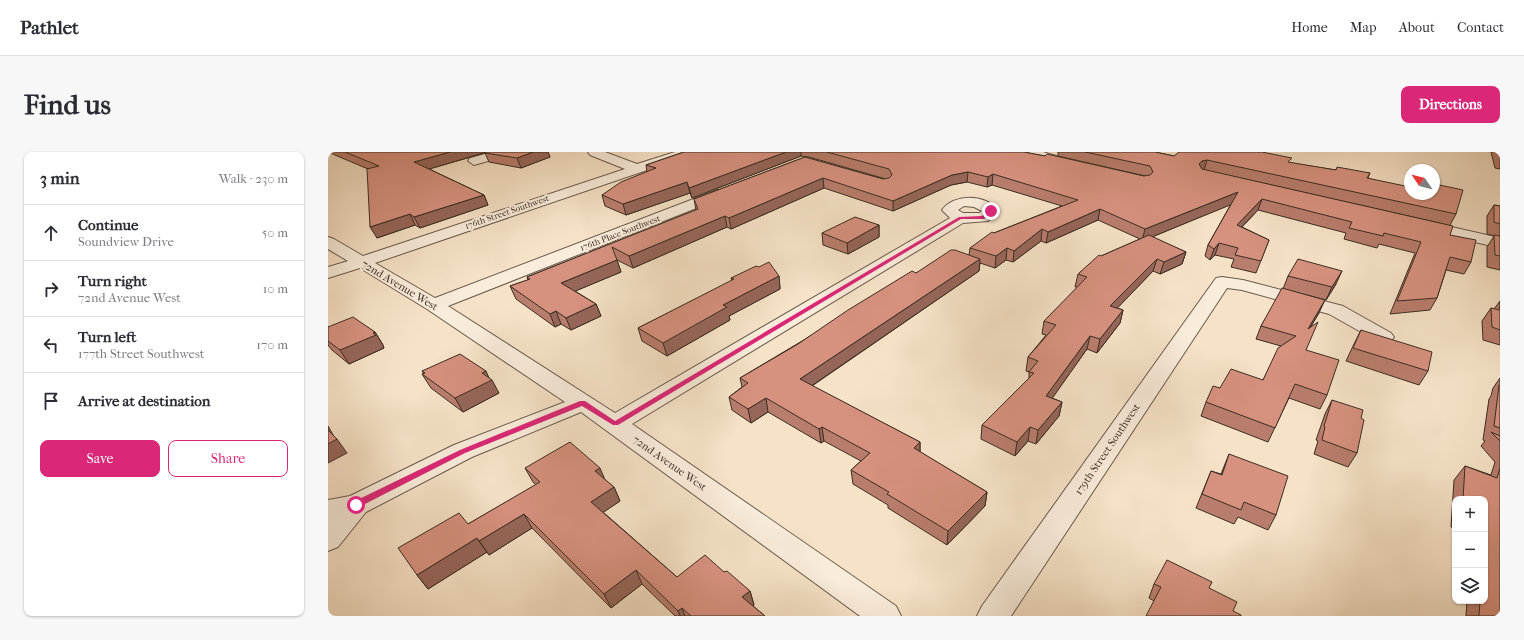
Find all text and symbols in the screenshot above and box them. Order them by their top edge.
text: Pathlet [20,17,79,39]
text: Home [1291,19,1328,36]
text: Map [1350,19,1377,36]
text: About [1399,19,1435,36]
text: Contact [1457,19,1504,36]
button: Directions [1401,86,1500,123]
text: Find us [24,88,111,121]
north arrow [1404,164,1440,200]
text: 3 min [40,168,80,188]
text: Walk · 230 m [219,171,288,186]
street label: 176th Street Southwest [464,193,551,231]
route end [982,202,1000,220]
street label: 176th Place Southwest [579,213,662,253]
text: Continue [78,216,138,234]
icon: ahead [40,222,62,244]
text: 50 m [262,225,288,240]
text: Soundview Drive [78,234,174,249]
street label: 72nd Avenue West [359,257,440,313]
text: Turn right [78,272,147,290]
icon: right [40,278,62,300]
text: 10 m [263,281,288,296]
text: 72nd Avenue West [78,290,181,305]
text: Turn left [78,328,136,346]
icon: left [40,334,62,356]
text: 170 m [256,337,288,352]
text: 177th Street Southwest [78,346,204,361]
icon: arrive [40,390,62,412]
text: Arrive at destination [78,392,210,410]
street label: 179th Street Southwest [1072,401,1143,497]
street label: 72nd Avenue West [630,433,709,494]
button: Save [40,440,160,477]
button: Share [168,440,288,477]
route start [347,496,365,514]
map controls [1452,496,1488,604]
button: + [1452,496,1488,532]
button: − [1452,532,1488,568]
button: layers [1452,568,1488,604]

